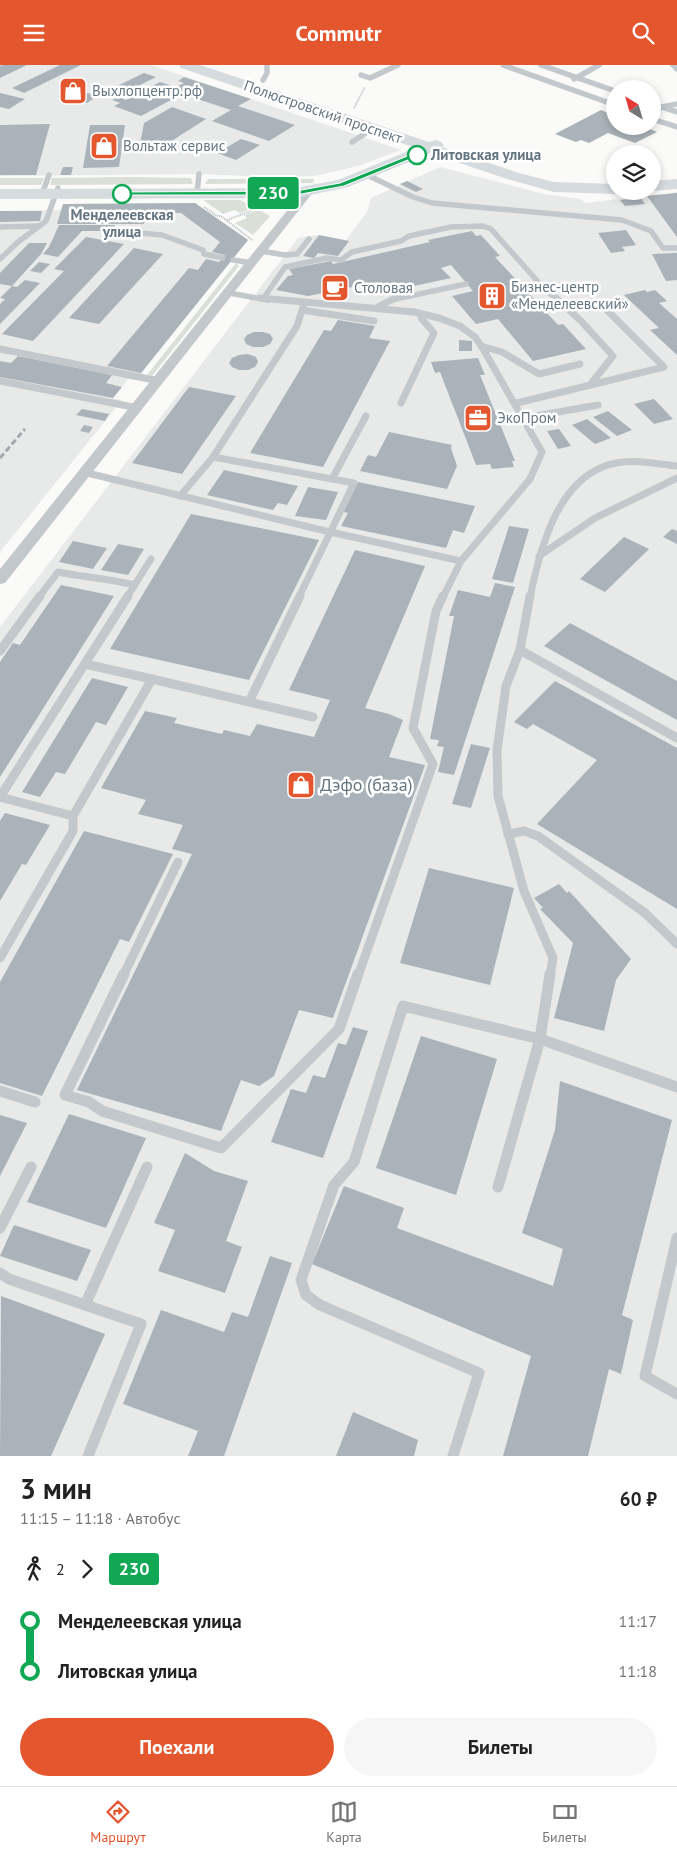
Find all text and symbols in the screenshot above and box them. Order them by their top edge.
icon: menu [20,19,48,47]
text: Commutr [296,19,381,47]
icon: search [629,19,657,47]
street label: Полюстровский проспект [241,75,405,148]
shop icon: Выхлопцентр.рф [58,76,88,106]
north arrow [606,80,661,135]
map controls [606,80,661,200]
place label: Выхлопцентр.рф [92,81,202,100]
shop icon: Вольтаж сервис [89,131,119,161]
place label: Вольтаж сервис [123,136,226,155]
marker: Литовская улица [407,145,427,165]
place label: Литовская улица [430,145,541,164]
button: layers [606,145,661,200]
line badge: 230 [244,177,302,209]
text: 230 [258,181,288,204]
marker: Менделеевская улица [112,184,132,204]
place label: Менделеевская улица [71,205,173,241]
cafe icon: Столовая [320,273,350,303]
place label: Бизнес-центр «Менделеевский» [511,277,629,313]
place label: Столовая [354,278,413,297]
building icon: Бизнес-центр «Менделеевский» [477,281,507,311]
office icon: ЭкоПром [463,403,493,433]
place label: ЭкоПром [497,408,556,427]
shop icon: Дэфо (база) [286,770,316,800]
place label: Дэфо (база) [320,773,413,796]
text: 3 мин [20,1470,92,1507]
text: 60 ₽ [620,1487,657,1511]
text: 11:15 – 11:18 · Автобус [20,1508,181,1528]
icon: walk [20,1555,48,1583]
icon: forward [73,1555,101,1583]
text: 230 [119,1557,149,1580]
text: 2 [56,1559,65,1579]
text: Менделеевская улица [58,1609,242,1633]
text: 11:17 [619,1611,657,1631]
text: Литовская улица [58,1659,198,1683]
text: 11:18 [619,1661,657,1681]
button: Поехали [20,1718,334,1776]
button: Билеты [344,1718,657,1776]
tab: Маршрут [90,1798,146,1846]
tab: Карта [326,1798,362,1846]
tab: Билеты [542,1798,587,1846]

